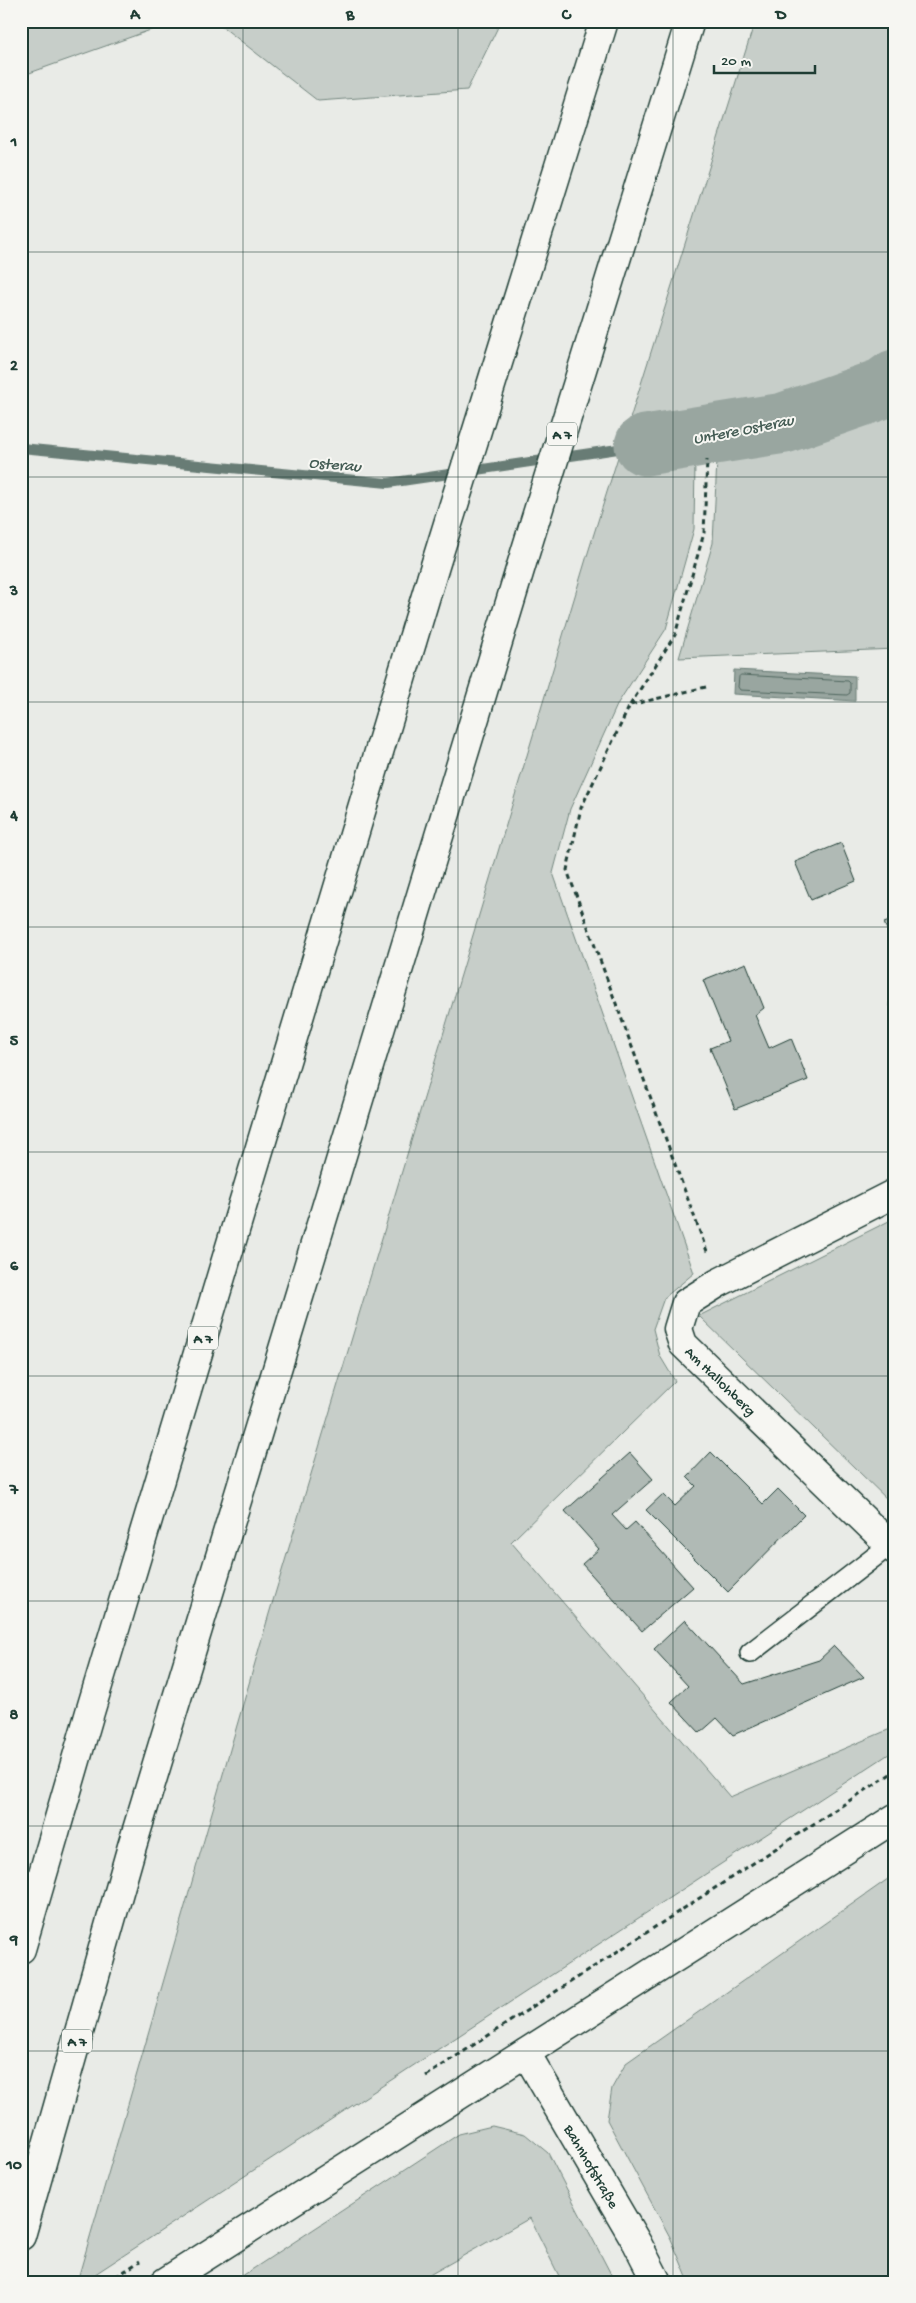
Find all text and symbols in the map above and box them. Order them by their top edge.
text: A [129,7,141,26]
text: B [345,7,355,26]
text: C [561,7,572,26]
text: D [774,7,787,26]
scale bar [714,42,815,74]
text: 20 m [721,53,751,71]
text: 1 [10,134,17,153]
text: 2 [10,358,18,377]
water label: Untere Osterau [692,412,797,450]
road number: A 7 [547,422,577,446]
water label: Osterau [308,455,363,478]
text: 3 [9,583,18,602]
text: 4 [9,808,18,827]
text: 5 [10,1033,19,1052]
text: 6 [10,1258,19,1277]
road number: A 7 [188,1326,218,1350]
street label: Am Hallohberg [680,1344,759,1421]
text: 7 [9,1482,19,1501]
text: 8 [10,1707,19,1726]
text: 9 [9,1932,18,1951]
road number: A 7 [62,2030,92,2052]
street label: Bahnhofstraße [558,2121,622,2212]
text: 10 [5,2157,22,2176]

